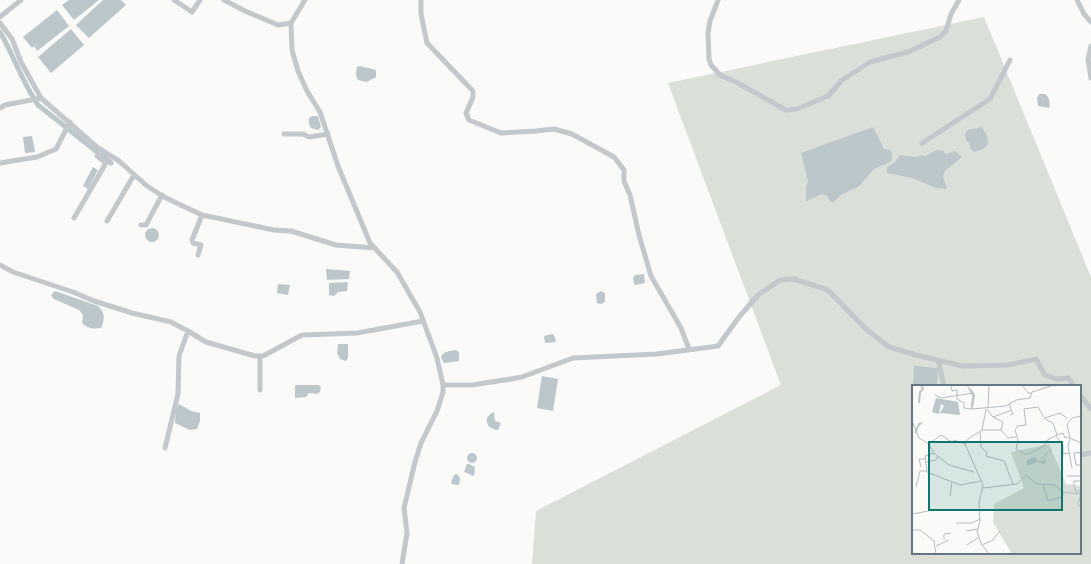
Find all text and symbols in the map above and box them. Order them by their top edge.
inset map [912,385,1081,554]

